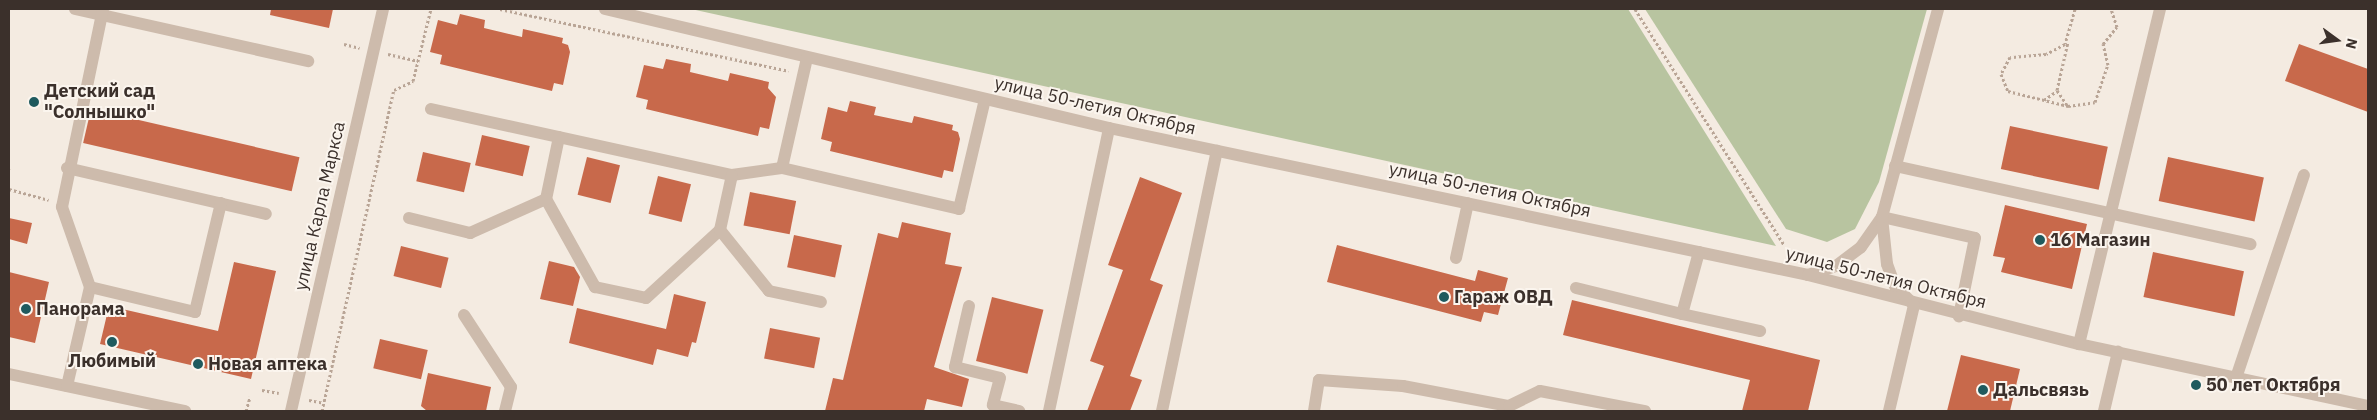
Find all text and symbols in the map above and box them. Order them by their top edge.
north arrow [2312,15,2362,65]
text: N [2342,37,2362,51]
street label: улица 50-летия Октября [992,72,1198,140]
place label: Детский сад "Солнышко" [44,81,155,124]
marker: Детский сад "Солнышко" [28,96,40,108]
street label: улица Карла Маркса [290,119,350,293]
street label: улица 50-летия Октября [1387,158,1593,222]
place label: 16 Магазин [2050,229,2151,251]
marker: 16 Магазин [2034,234,2046,246]
street label: улица 50-летия Октября [1783,243,1989,313]
place label: Гараж ОВД [1454,286,1553,308]
marker: Гараж ОВД [1438,291,1450,303]
place label: Панорама [36,298,125,320]
marker: Панорама [20,303,32,315]
marker: Любимый [106,336,118,348]
place label: Любимый [68,350,156,372]
place label: Новая аптека [208,353,327,375]
marker: Новая аптека [192,358,204,370]
place label: 50 лет Октября [2206,374,2340,396]
place label: Дальсвязь [1993,379,2089,401]
marker: 50 лет Октября [2190,379,2202,391]
marker: Дальсвязь [1977,384,1989,396]

